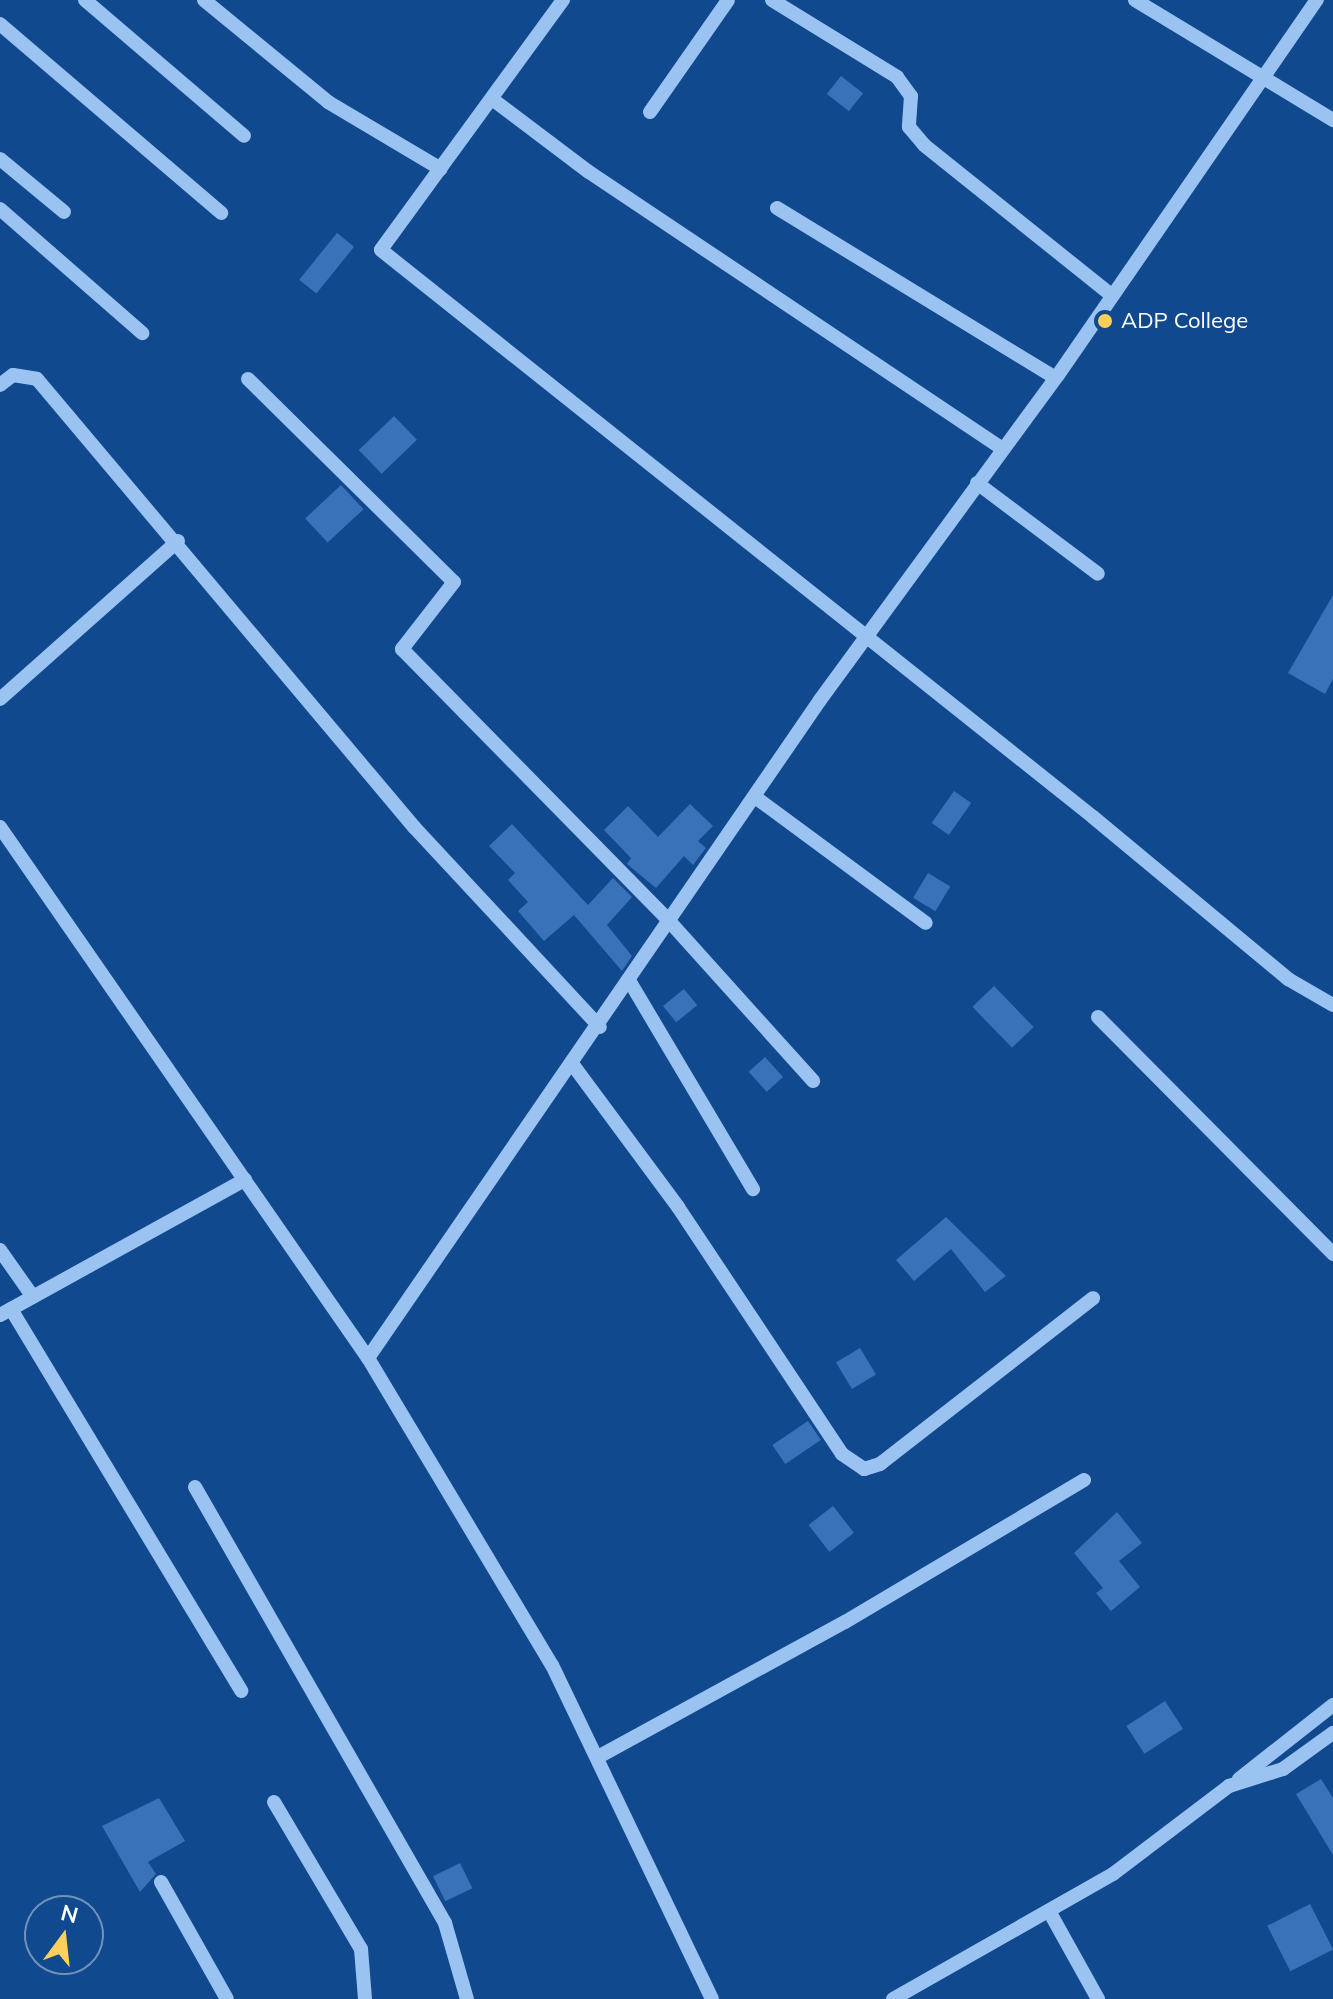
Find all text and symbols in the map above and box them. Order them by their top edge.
place label: ADP College [1121,308,1248,334]
marker: ADP College [1096,312,1114,330]
north arrow [24,1895,104,1975]
text: N [58,1898,81,1929]

